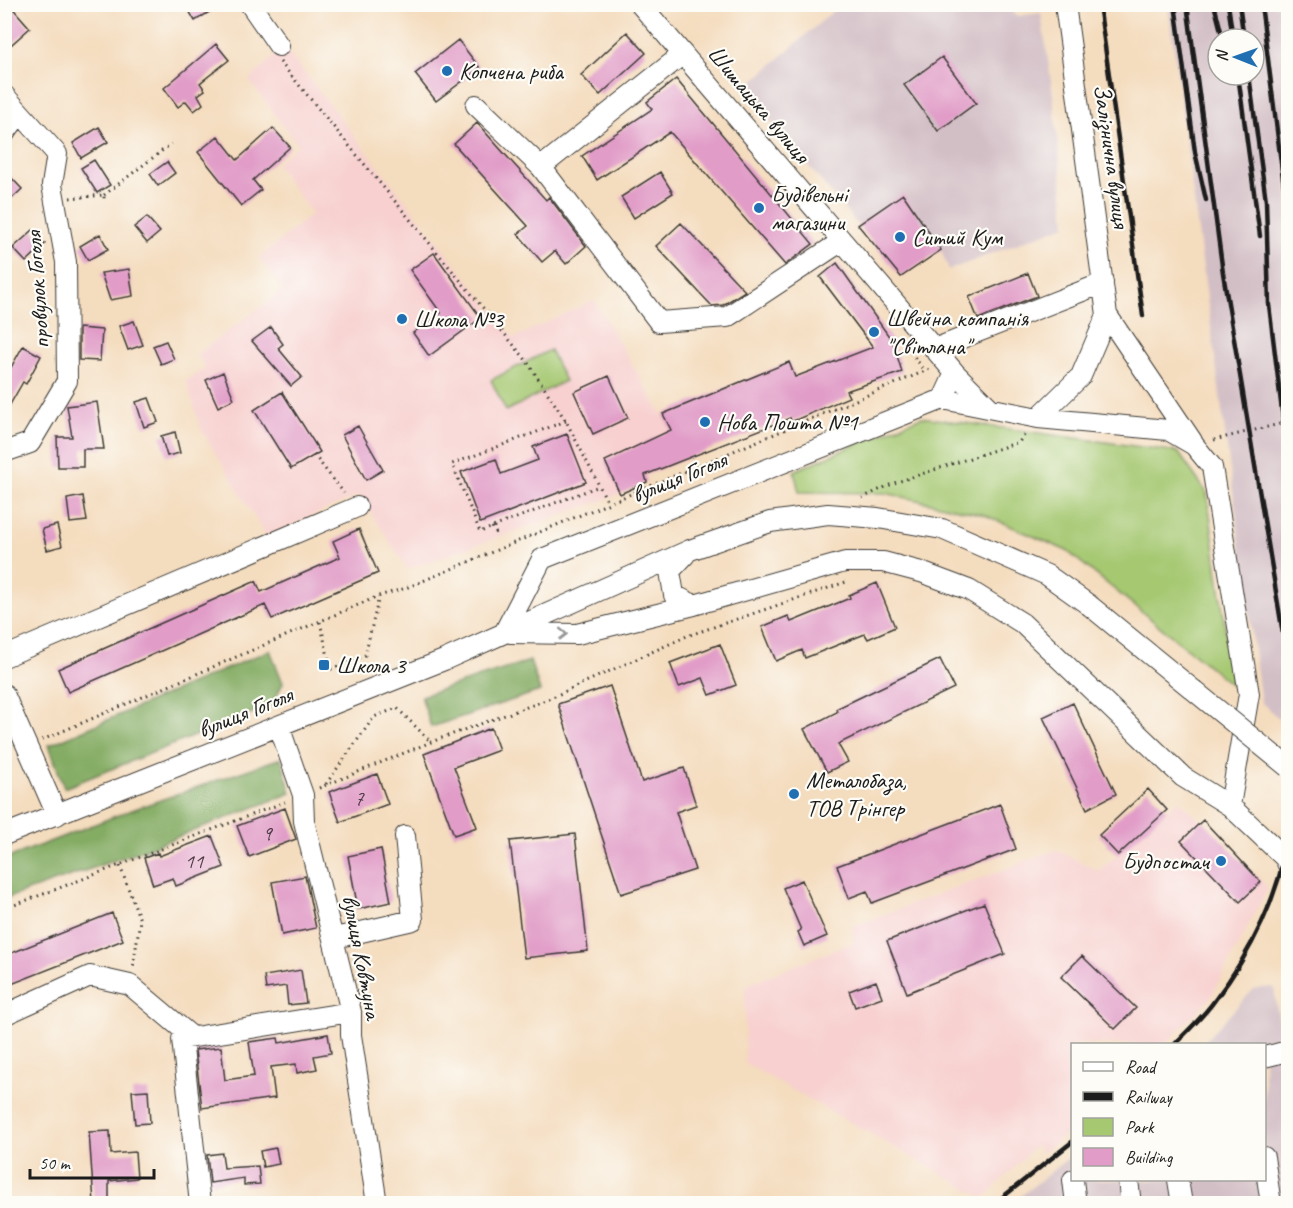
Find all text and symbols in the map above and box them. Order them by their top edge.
north arrow [1206,27,1266,87]
street label: Шишацька вулиця [701,39,818,170]
text: N [1212,49,1232,62]
place label: Копчена риба [459,56,564,86]
marker: Копчена риба [440,64,454,78]
street label: Залізнична вулиця [1086,82,1137,231]
place label: Будівельні магазини [771,179,850,237]
marker: Будівельні магазини [752,201,766,215]
place label: Ситий Кум [912,222,1004,252]
street label: провулок Гоголя [18,228,56,350]
marker: Ситий Кум [893,230,907,244]
place label: Швейна компанія "Світлана" [886,303,1029,361]
place label: Школа №3 [414,304,506,334]
marker: Школа №3 [395,312,409,326]
marker: Швейна компанія "Світлана" [867,325,881,339]
place label: Нова Пошта №1 [717,407,859,437]
marker: Нова Пошта №1 [698,415,712,429]
street label: вулиця Гоголя [627,444,732,510]
one-way arrow [558,628,567,640]
place label: Школа 3 [336,650,408,680]
marker: Школа 3 [317,658,331,672]
street label: вулиця Гоголя [193,679,298,745]
place label: Металобаза, ТОВ Трінгер [806,765,907,823]
house number: 7 [354,785,365,811]
marker: Металобаза, ТОВ Трінгер [787,787,801,801]
house number: 9 [262,820,273,846]
place label: Будпостач [1123,846,1211,876]
house number: 11 [185,848,205,874]
marker: Будпостач [1214,854,1228,868]
street label: вулиця Ковтуна [335,892,389,1024]
legend [1071,1043,1266,1181]
text: Road [1125,1056,1158,1078]
text: Railway [1125,1086,1173,1108]
text: Park [1125,1116,1155,1138]
scale bar [30,1142,154,1180]
text: Building [1125,1146,1174,1168]
text: 50 m [39,1152,72,1174]

